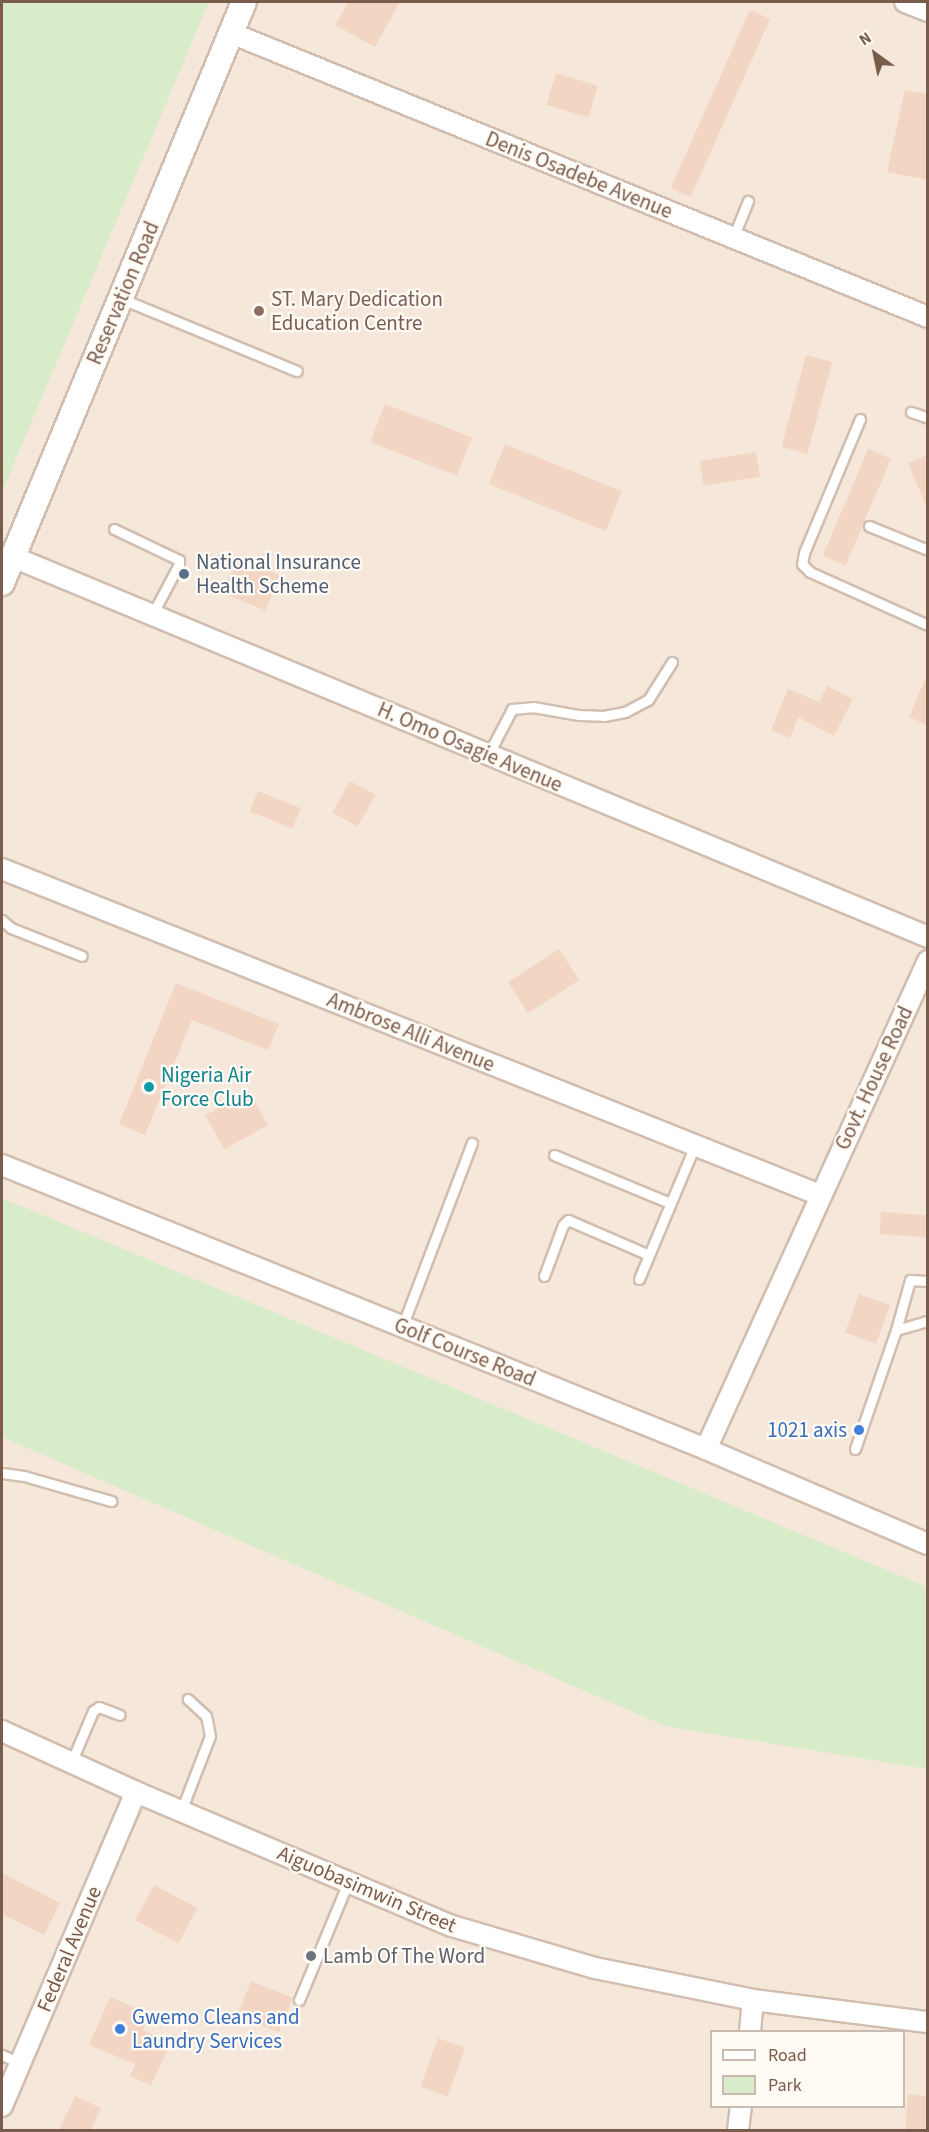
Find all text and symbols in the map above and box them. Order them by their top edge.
north arrow [845,24,905,84]
text: N [855,27,876,51]
street label: Denis Osadebe Avenue [482,126,676,224]
street label: Reservation Road [81,218,165,368]
place label: ST. Mary Dedication Education Centre [271,286,443,336]
marker: ST. Mary Dedication Education Centre [252,304,266,318]
place label: National Insurance Health Scheme [196,549,361,599]
marker: National Insurance Health Scheme [177,567,191,581]
street label: H. Omo Osagie Avenue [374,697,566,797]
street label: Ambrose Alli Avenue [324,987,498,1077]
street label: Govt. House Road [830,1002,918,1154]
place label: Nigeria Air Force Club [161,1062,254,1112]
marker: Nigeria Air Force Club [142,1080,156,1094]
street label: Golf Course Road [391,1312,539,1392]
place label: 1021 axis [767,1417,847,1443]
marker: 1021 axis [852,1423,866,1437]
street label: Aiguobasimwin Street [274,1840,460,1938]
street label: Federal Avenue [31,1882,107,2016]
place label: Lamb Of The Word [323,1943,485,1969]
marker: Lamb Of The Word [304,1949,318,1963]
place label: Gwemo Cleans and Laundry Services [132,2004,300,2054]
marker: Gwemo Cleans and Laundry Services [113,2022,127,2036]
legend [710,2030,905,2108]
text: Road [768,2043,807,2068]
text: Park [768,2073,802,2098]

